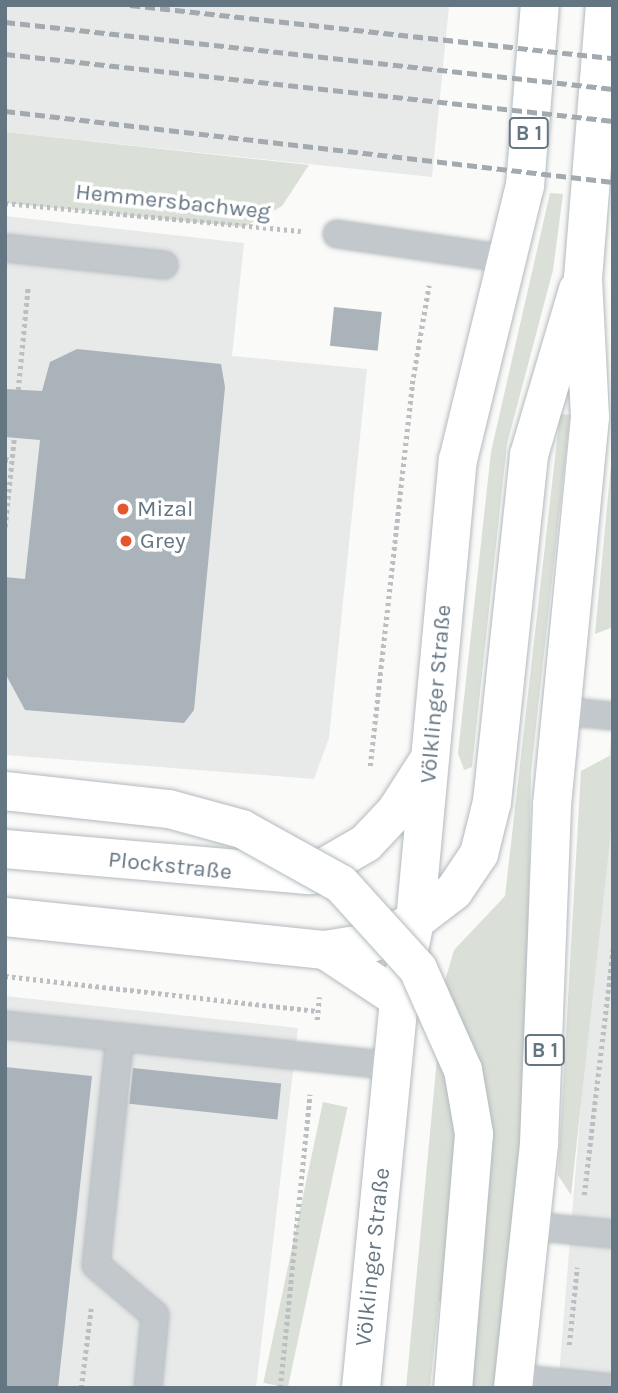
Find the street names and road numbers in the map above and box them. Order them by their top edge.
road number: B 1 [508,116,550,150]
street label: Hemmersbachweg [74,178,272,226]
street label: Völklinger Straße [414,603,458,785]
street label: Plockstraße [107,846,233,886]
road number: B 1 [524,1032,566,1068]
street label: Völklinger Straße [350,1166,396,1348]

